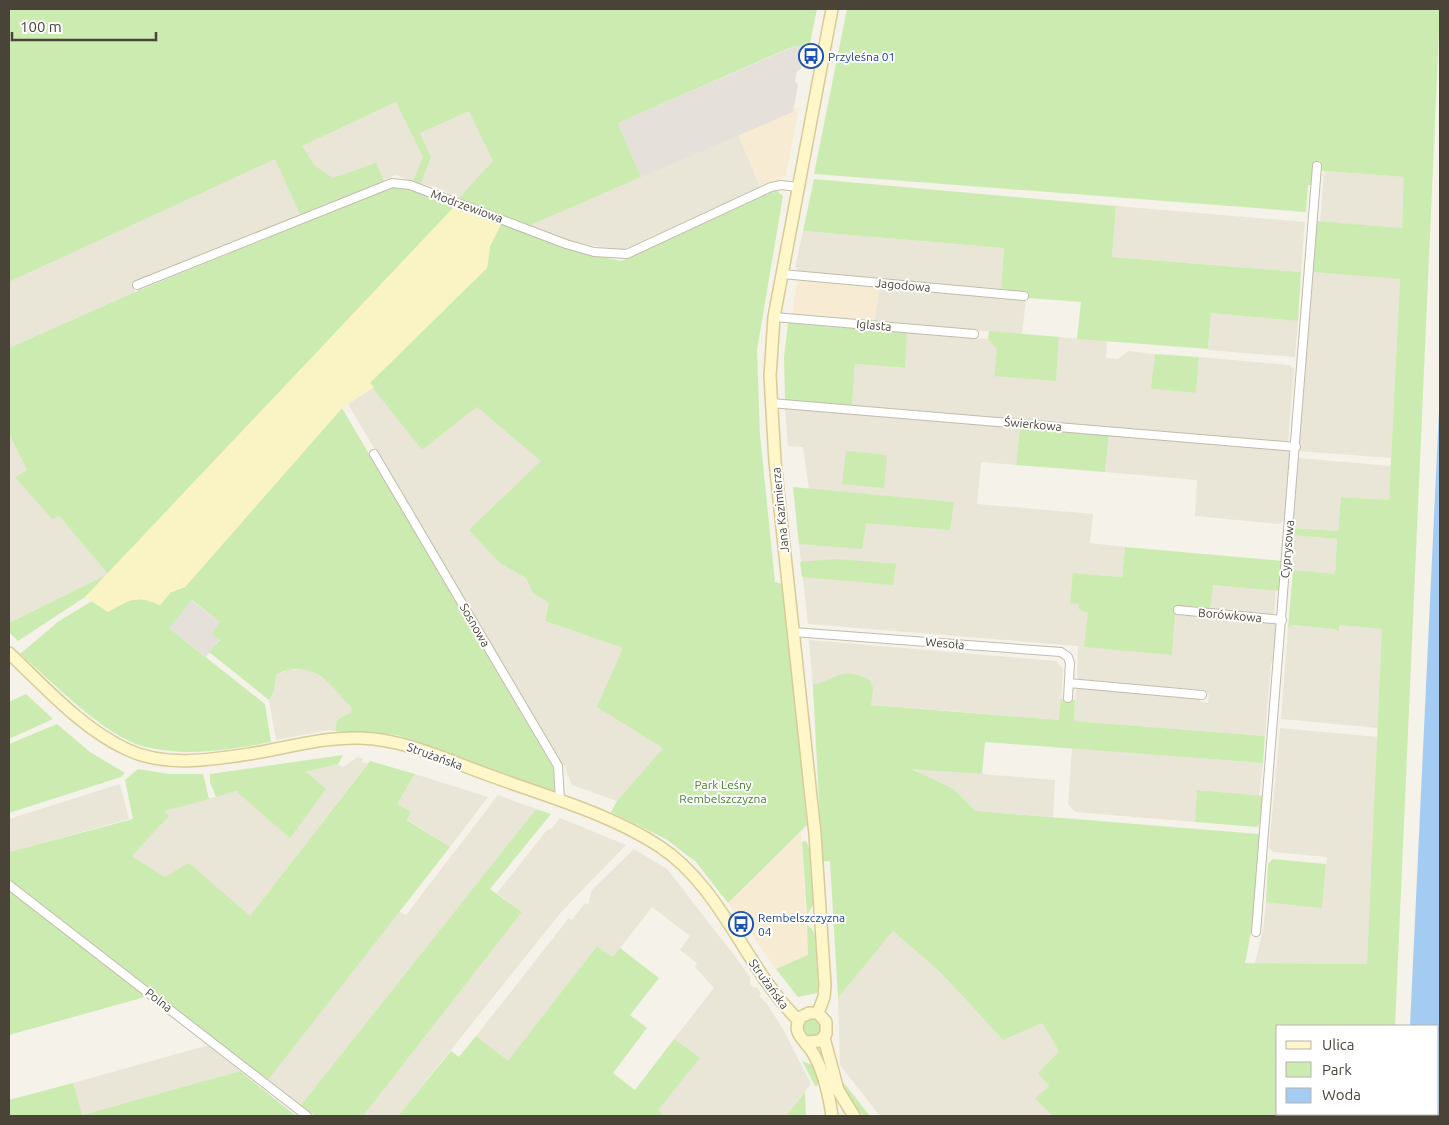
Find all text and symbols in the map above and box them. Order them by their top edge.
scale bar [12,10,156,42]
text: 100 m [20,18,62,35]
bus stop icon: Przyleśna 01 [798,43,824,69]
place label: Przyleśna 01 [828,50,895,63]
street label: Modrzewiowa [429,187,505,225]
street label: Jagodowa [875,276,931,294]
street label: Iglasta [856,317,892,333]
street label: Świerkowa [1004,415,1062,433]
street label: Jana Kazimierza [769,467,791,553]
street label: Cyprysowa [1278,519,1296,579]
street label: Sosnowa [457,601,493,649]
street label: Borówkowa [1198,606,1262,624]
street label: Wesoła [925,635,965,651]
street label: Strużańska [405,740,465,772]
park label: Park Leśny Rembelszczyzna [679,778,767,805]
bus stop icon: Rembelszczyzna 04 [728,911,754,937]
place label: Rembelszczyzna 04 [758,911,845,938]
street label: Strużańska [747,957,791,1011]
street label: Polna [143,986,175,1014]
legend [1276,1025,1439,1115]
text: Ulica [1322,1036,1354,1053]
text: Park [1322,1061,1352,1078]
text: Woda [1322,1086,1361,1103]

